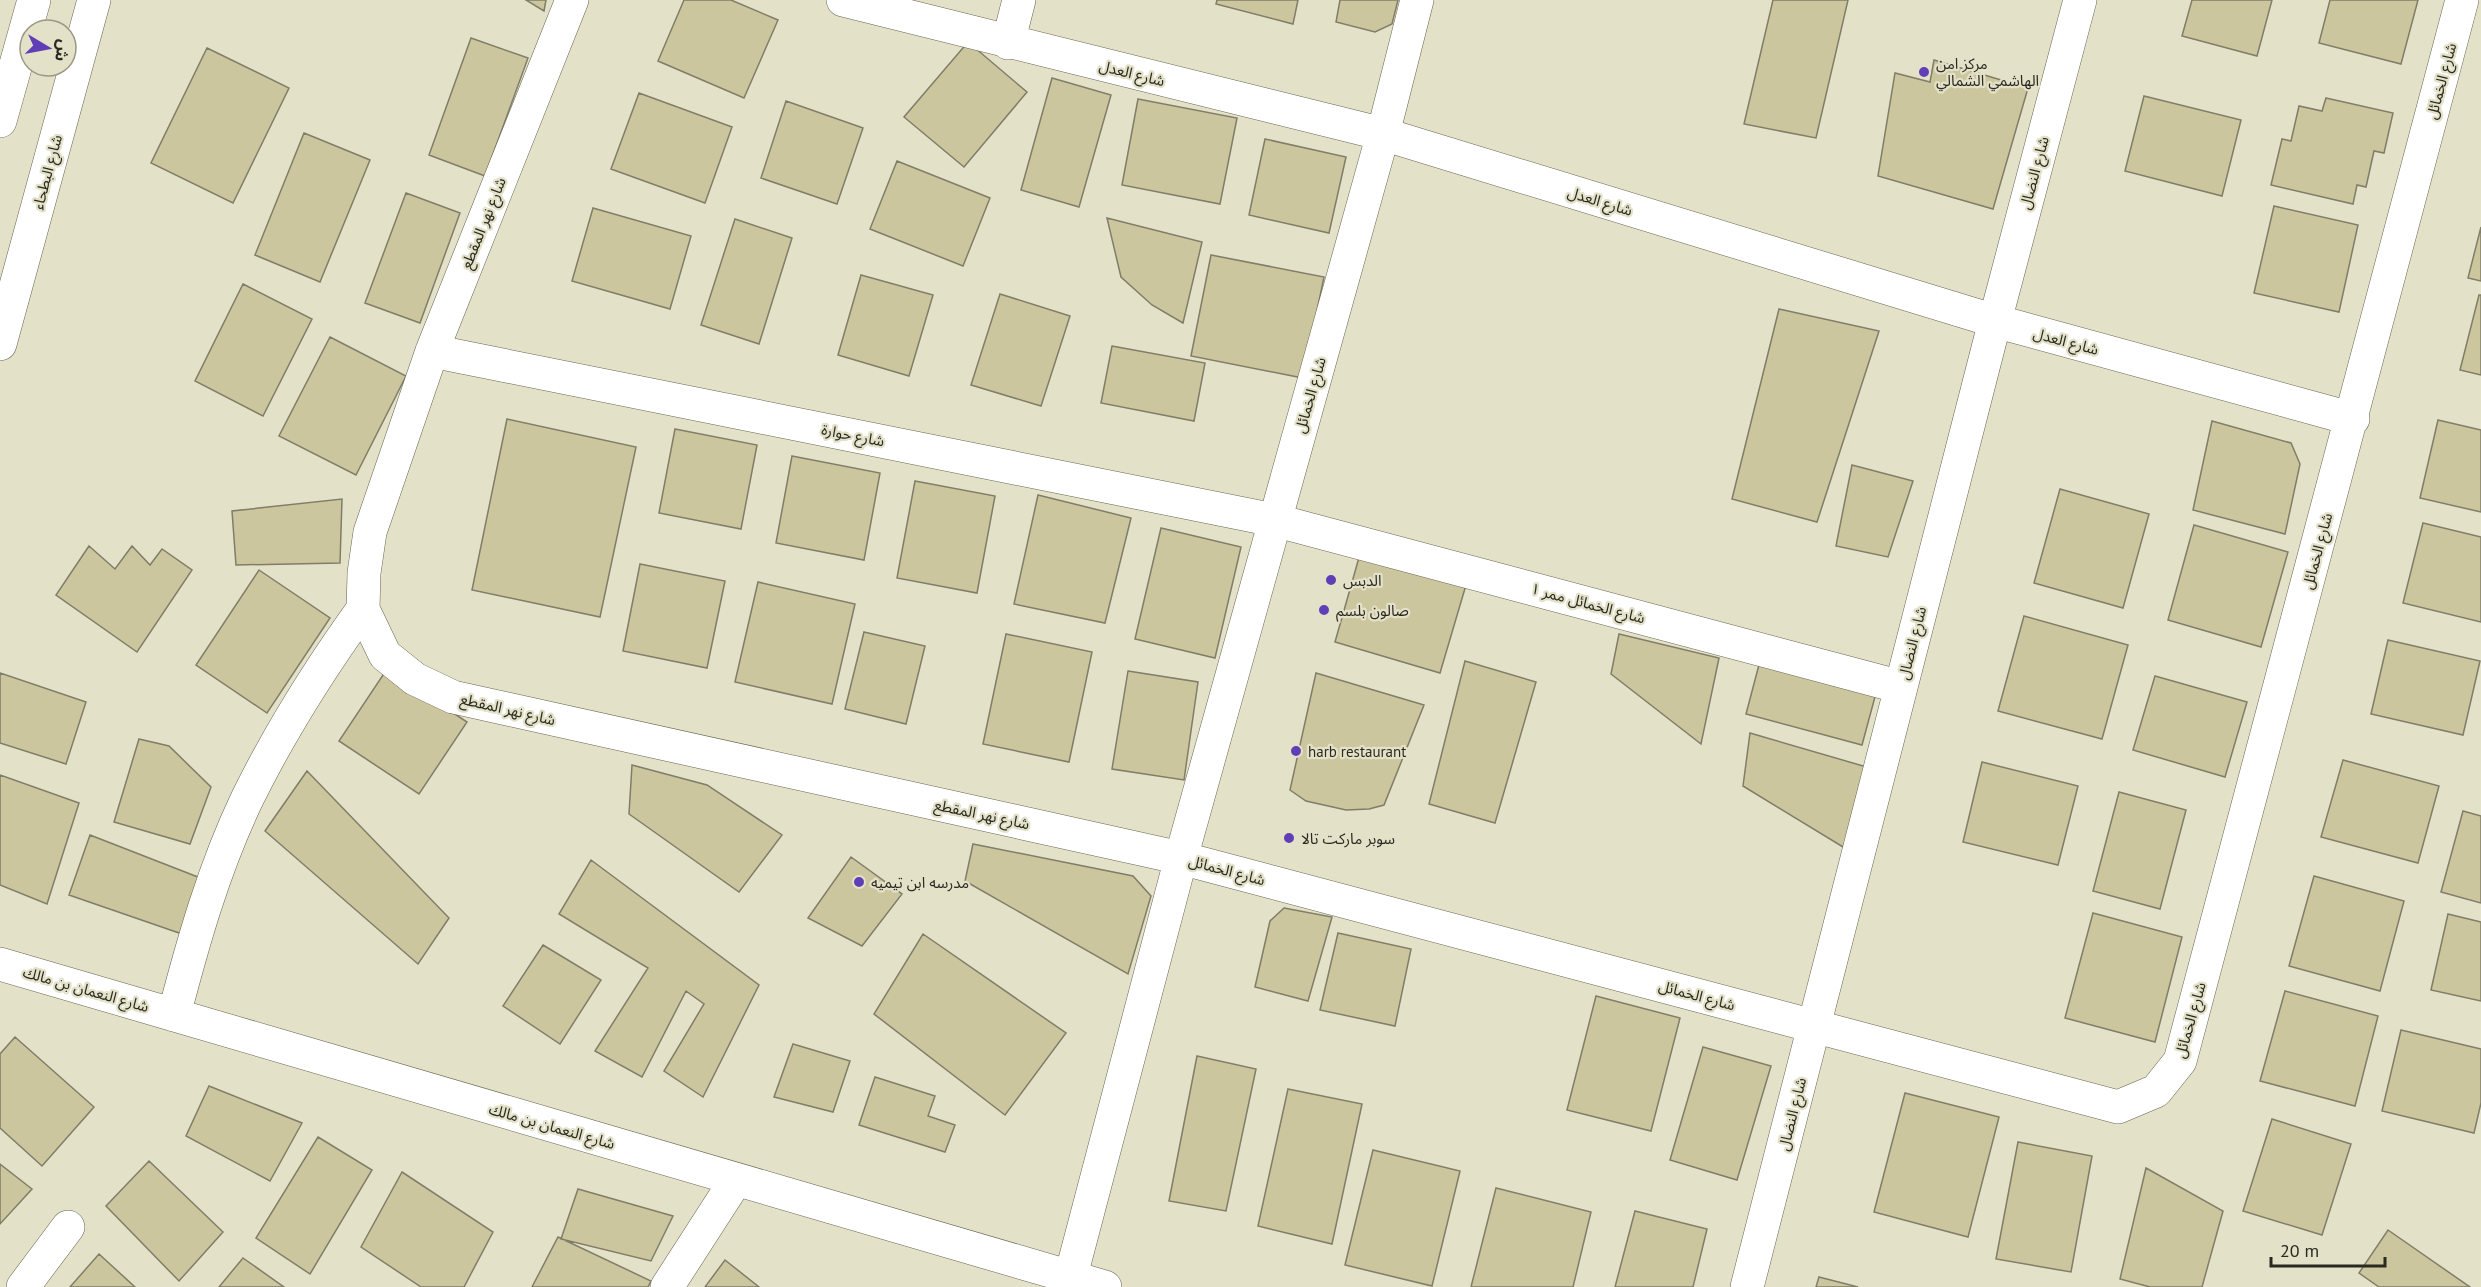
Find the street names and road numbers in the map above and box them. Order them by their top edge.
street label: شارع الخمائل [2422,41,2463,122]
street label: شارع العدل [1097,56,1167,93]
street label: شارع البطحاء [28,132,69,212]
street label: شارع النضال [2015,134,2056,212]
street label: شارع نهر المقطع [456,174,513,273]
street label: شارع العدل [1564,182,1635,223]
street label: شارع العدل [2030,323,2101,362]
street label: شارع الخمائل [1290,355,1333,436]
street label: شارع حوارة [819,420,886,453]
street label: شارع الخمائل [2298,511,2339,592]
street label: شارع الخمائل ممر ١ [1528,579,1647,630]
street label: شارع النضال [1894,604,1933,682]
street label: شارع نهر المقطع [458,689,558,732]
street label: شارع نهر المقطع [932,795,1032,836]
street label: شارع الخمائل [1186,851,1267,892]
street label: شارع النعمان بن مالك [20,962,151,1019]
street label: شارع الخمائل [1656,976,1737,1017]
street label: شارع الخمائل [2170,980,2213,1061]
street label: شارع النضال [1774,1075,1813,1153]
street label: شارع النعمان بن مالك [486,1099,617,1156]

